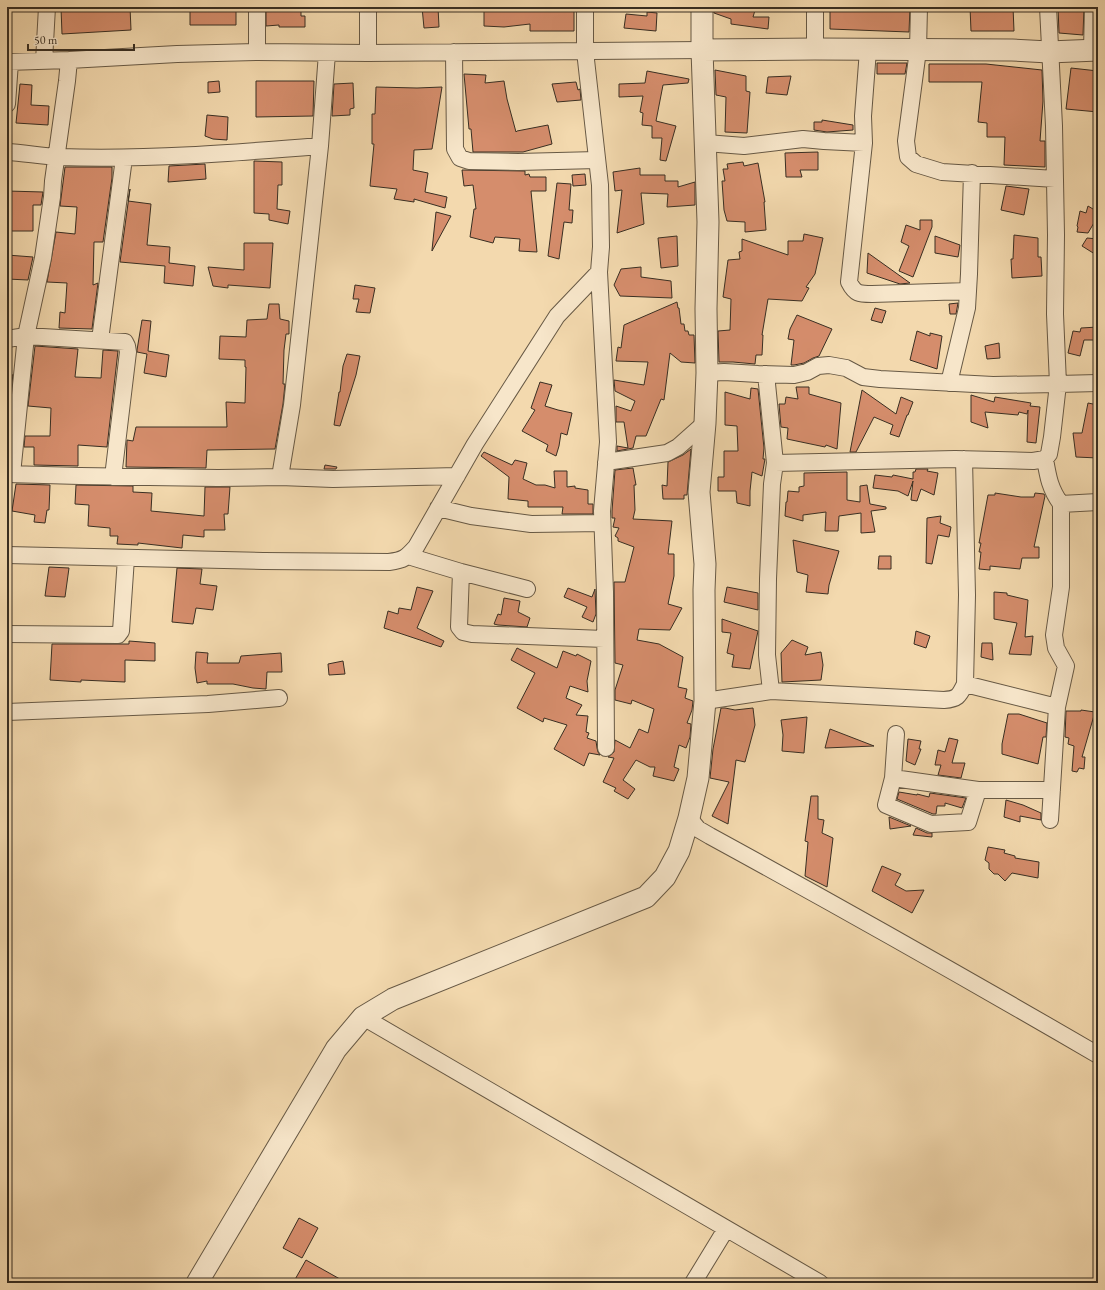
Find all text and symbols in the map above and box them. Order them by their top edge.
scale bar [28,26,134,52]
text: 50 m [34,32,58,48]

